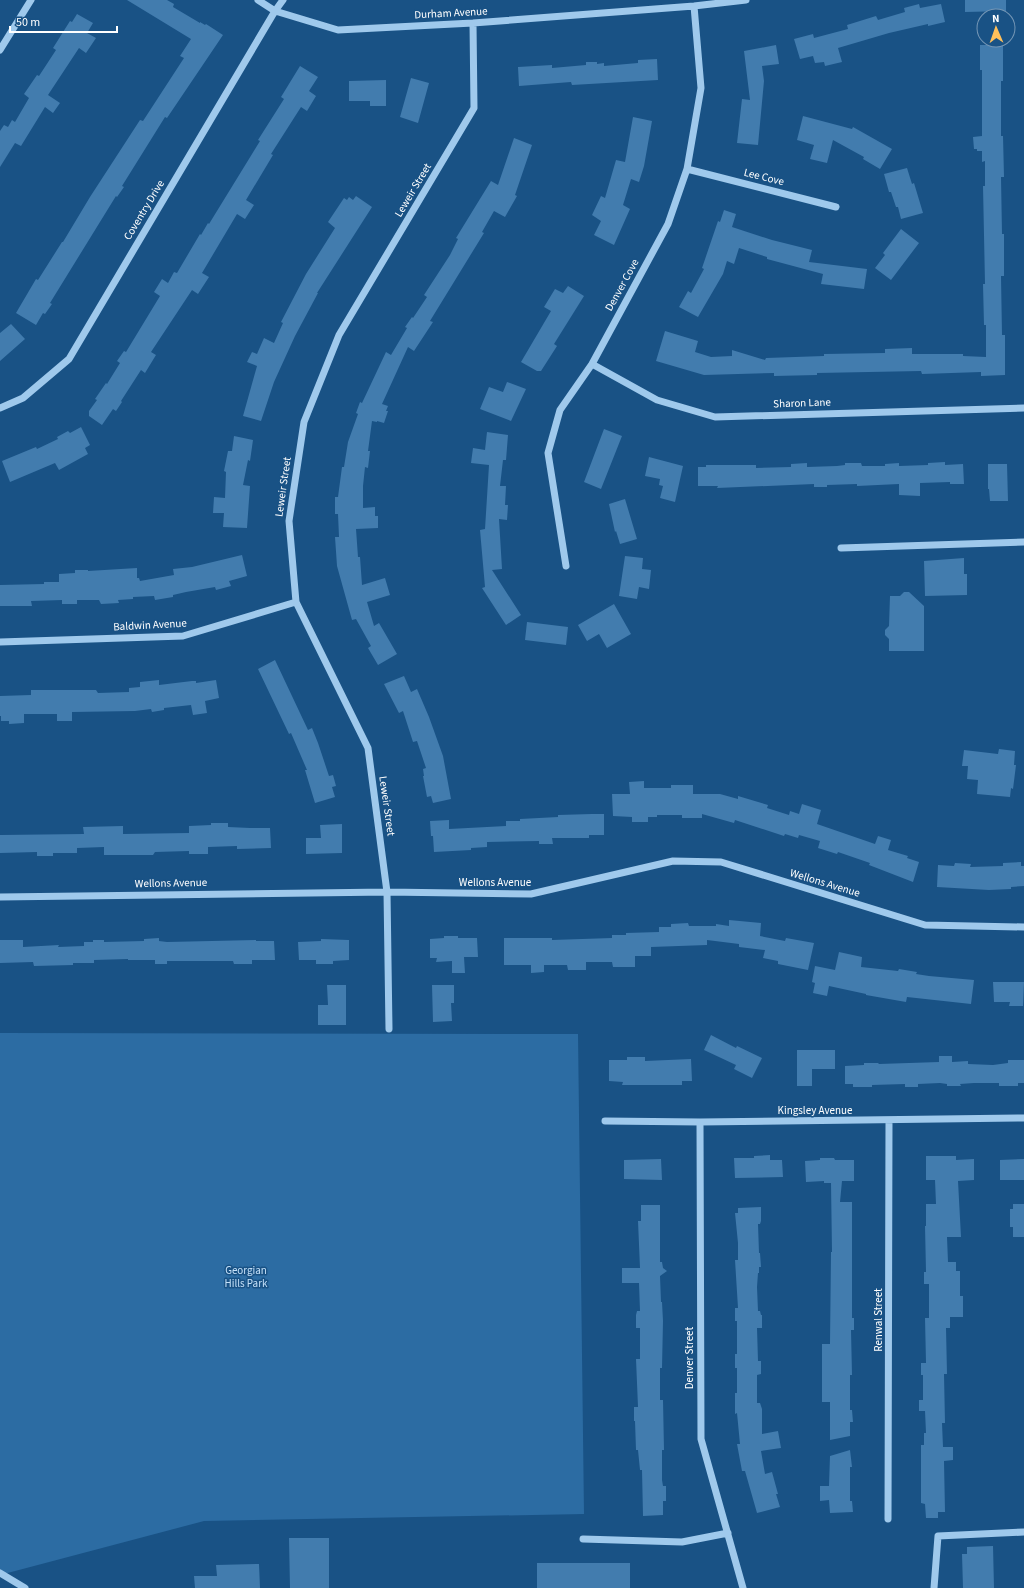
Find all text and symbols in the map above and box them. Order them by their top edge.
street label: Durham Avenue [414,4,489,22]
scale bar [10,8,117,34]
north arrow [976,8,1016,48]
text: N [992,11,1000,26]
text: 50 m [16,14,40,31]
street label: Leweir Street [391,160,435,220]
street label: Lee Cove [742,165,786,189]
street label: Coventry Drive [120,177,168,243]
street label: Denver Cove [601,256,643,314]
street label: Sharon Lane [773,394,832,412]
street label: Leweir Street [271,456,295,518]
street label: Baldwin Avenue [113,616,188,634]
street label: Leweir Street [375,775,399,837]
street label: Wellons Avenue [788,865,862,901]
street label: Wellons Avenue [135,875,208,891]
street label: Wellons Avenue [459,875,532,890]
street label: Kingsley Avenue [778,1103,853,1118]
park label: Georgian Hills Park [225,1263,268,1291]
street label: Renwal Street [871,1288,886,1352]
street label: Denver Street [682,1327,697,1389]

